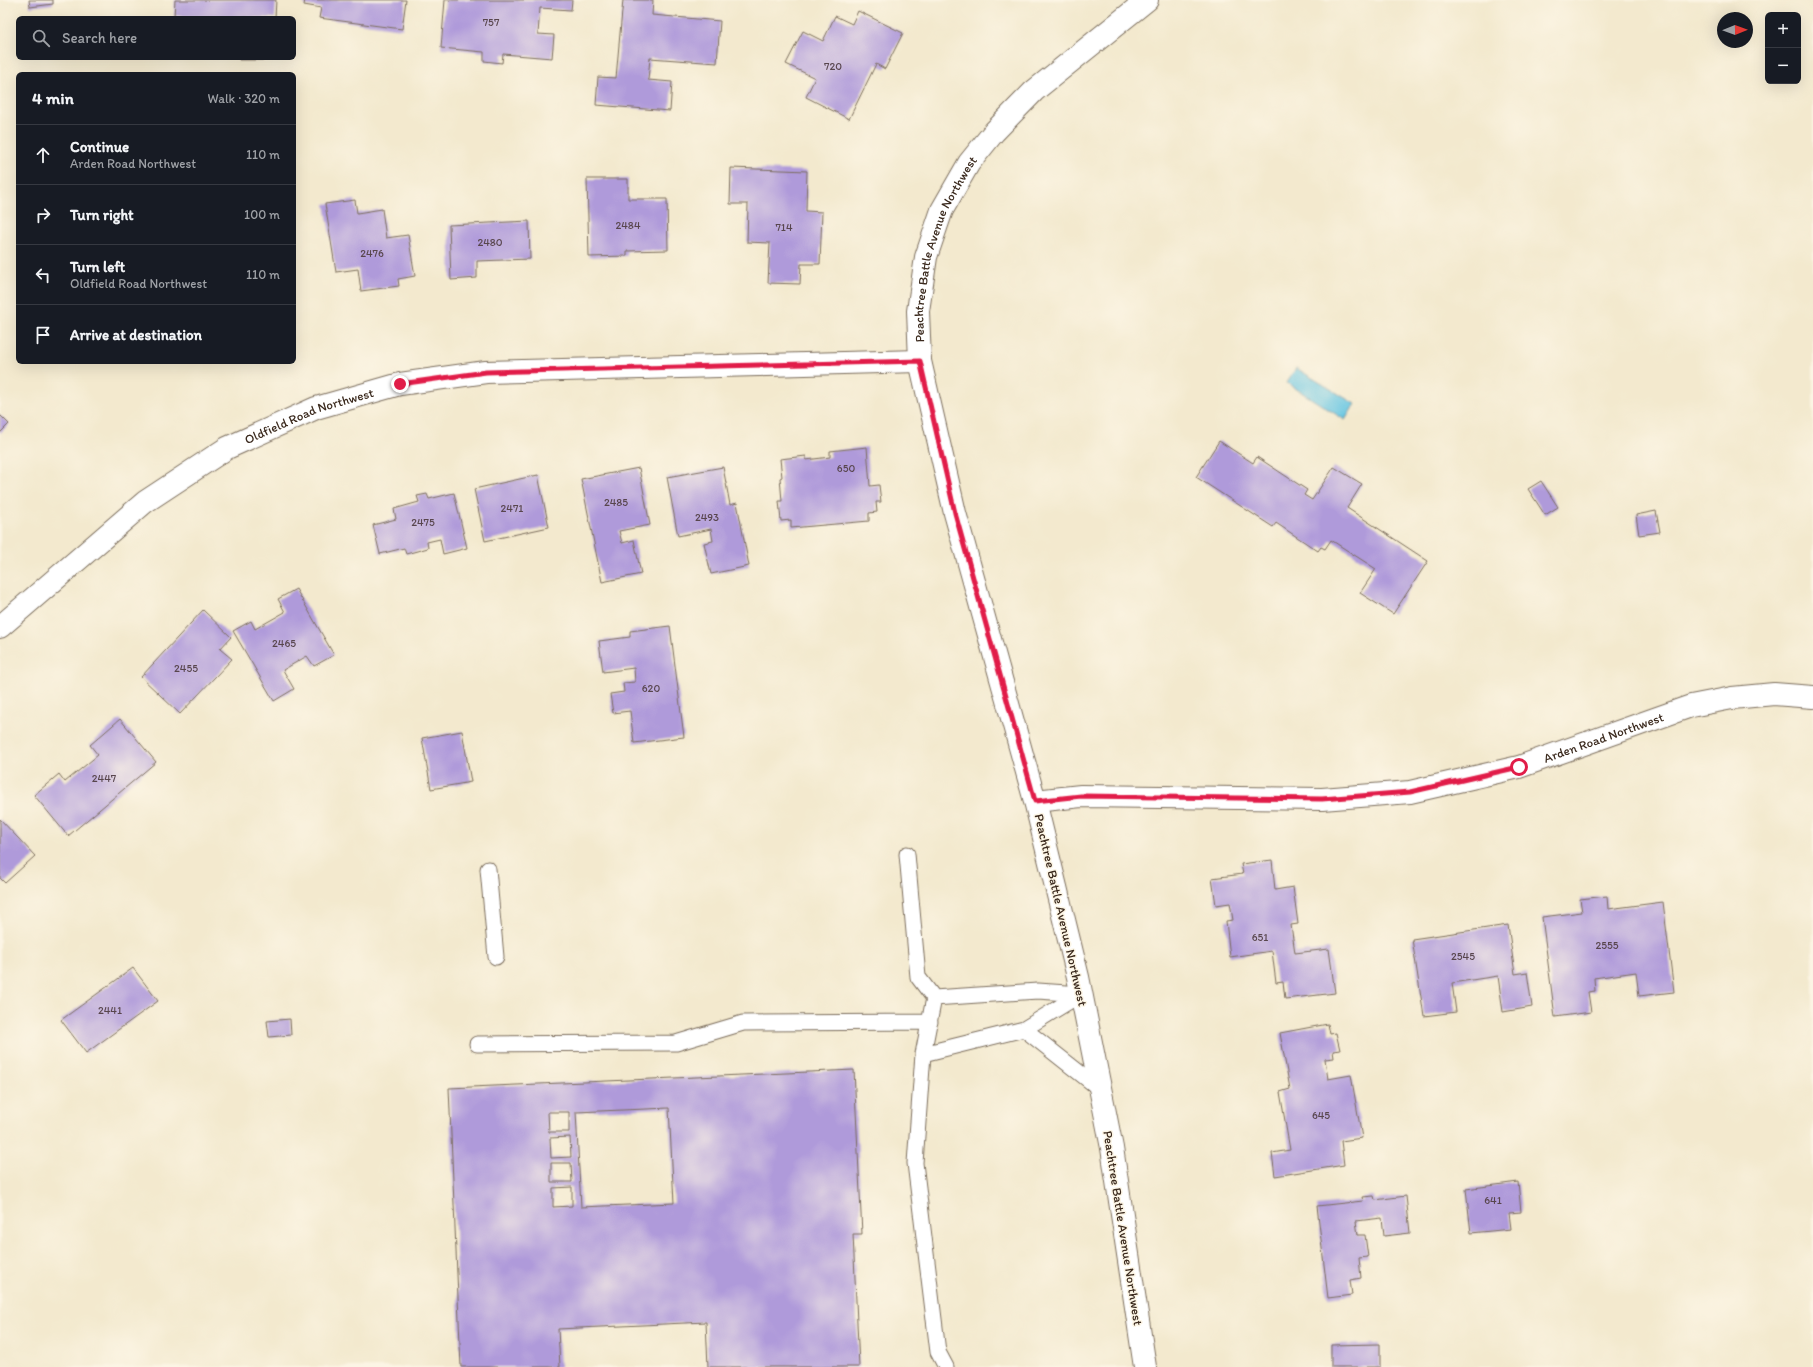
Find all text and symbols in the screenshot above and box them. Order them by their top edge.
north arrow [1717,12,1753,48]
map controls [1765,12,1801,84]
button: + [1765,12,1801,48]
search box [16,16,296,60]
house number: 757 [483,16,500,29]
icon: search [30,27,52,49]
text: Search here [62,29,137,47]
button: − [1765,48,1801,84]
house number: 720 [824,60,842,73]
text: 4 min [32,88,74,108]
text: Walk · 320 m [208,91,280,106]
text: Continue [70,138,129,156]
icon: ahead [32,144,54,166]
text: 110 m [246,147,280,162]
street label: Peachtree Battle Avenue Northwest [910,153,979,343]
text: Arden Road Northwest [70,156,196,171]
icon: right [32,204,54,226]
text: Turn right [70,206,134,224]
text: 100 m [244,207,280,222]
house number: 2484 [615,219,641,232]
house number: 714 [775,221,793,234]
house number: 2480 [477,236,503,249]
house number: 2476 [360,247,384,260]
text: Turn left [70,258,125,276]
icon: left [32,264,54,286]
text: 110 m [246,267,280,282]
text: Oldfield Road Northwest [70,276,207,291]
icon: arrive [32,324,54,346]
text: Arrive at destination [70,326,202,344]
route end [391,375,409,393]
street label: Oldfield Road Northwest [242,384,375,447]
house number: 650 [837,462,855,475]
house number: 2485 [604,496,628,509]
house number: 2471 [501,502,523,515]
house number: 2493 [695,511,719,524]
house number: 2475 [411,516,435,529]
house number: 2465 [272,637,296,650]
house number: 2455 [174,662,198,675]
house number: 620 [642,682,660,695]
street label: Arden Road Northwest [1541,709,1666,765]
route start [1510,758,1528,776]
house number: 2447 [92,772,117,785]
street label: Peachtree Battle Avenue Northwest [1032,812,1090,1008]
house number: 651 [1252,931,1268,944]
house number: 2555 [1595,939,1619,952]
house number: 2545 [1451,950,1475,963]
house number: 2441 [98,1004,122,1017]
house number: 645 [1312,1109,1330,1122]
street label: Peachtree Battle Avenue Northwest [1100,1130,1146,1327]
house number: 641 [1484,1194,1502,1207]

